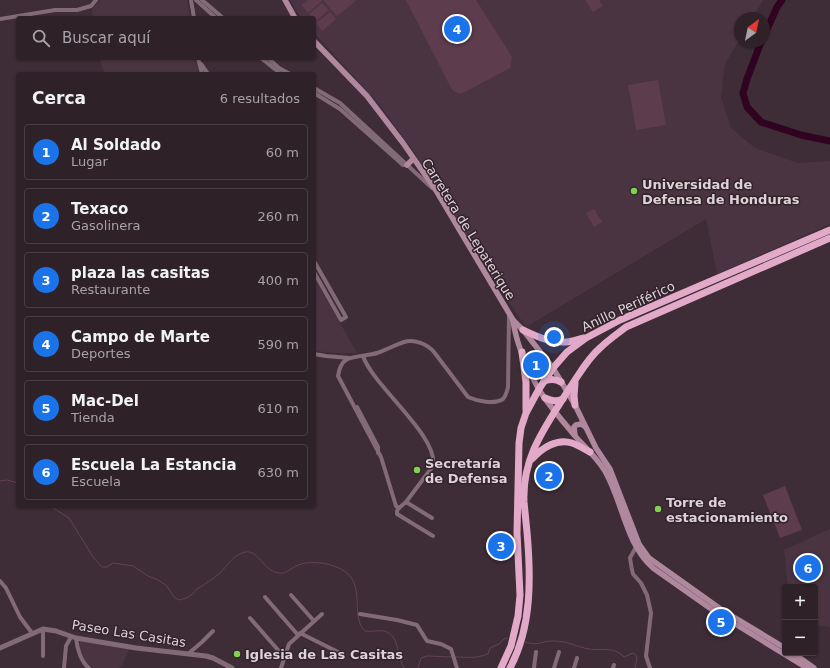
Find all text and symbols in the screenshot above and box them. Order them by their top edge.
north arrow [734,12,770,48]
pin: 4 [444,14,470,44]
search box [16,16,316,60]
icon: search [30,27,52,49]
text: Buscar aquí [62,29,150,47]
text: Cerca [32,88,86,108]
text: 6 resultados [220,91,300,106]
text: Al Soldado [71,136,161,154]
text: 1 [41,145,51,160]
text: 60 m [266,145,299,160]
text: Lugar [71,154,108,169]
street label: Carretera de Lepaterique [419,156,518,303]
place label: Universidad de Defensa de Honduras [642,177,800,207]
marker: Universidad de Defensa de Honduras [629,186,639,196]
text: Texaco [71,200,128,218]
text: 2 [41,209,51,224]
text: 260 m [257,209,299,224]
text: Gasolinera [71,218,141,233]
text: plaza las casitas [71,264,210,282]
text: 3 [41,273,51,288]
text: 400 m [257,273,299,288]
street label: Anillo Periférico [579,278,677,335]
text: Restaurante [71,282,150,297]
your location [544,327,564,347]
text: Campo de Marte [71,328,210,346]
text: 4 [41,337,51,352]
text: 590 m [257,337,299,352]
text: Deportes [71,346,130,361]
pin: 1 [523,350,549,380]
text: Mac-Del [71,392,139,410]
text: 5 [41,401,51,416]
text: 610 m [257,401,299,416]
text: Tienda [71,410,115,425]
text: Escuela La Estancia [71,456,237,474]
place label: Secretaría de Defensa [425,456,508,486]
pin: 2 [536,461,562,491]
text: 6 [41,465,51,480]
text: 630 m [257,465,299,480]
marker: Secretaría de Defensa [412,465,422,475]
text: Escuela [71,474,121,489]
place label: Torre de estacionamiento [666,495,788,525]
marker: Torre de estacionamiento [653,504,663,514]
pin: 3 [488,531,514,561]
pin: 6 [795,553,821,583]
map controls [782,584,818,656]
button: + [782,584,818,620]
pin: 5 [708,607,734,637]
street label: Paseo Las Casitas [71,617,187,650]
button: − [782,620,818,656]
place label: Iglesia de Las Casitas [245,647,403,662]
marker: Iglesia de Las Casitas [232,649,242,659]

